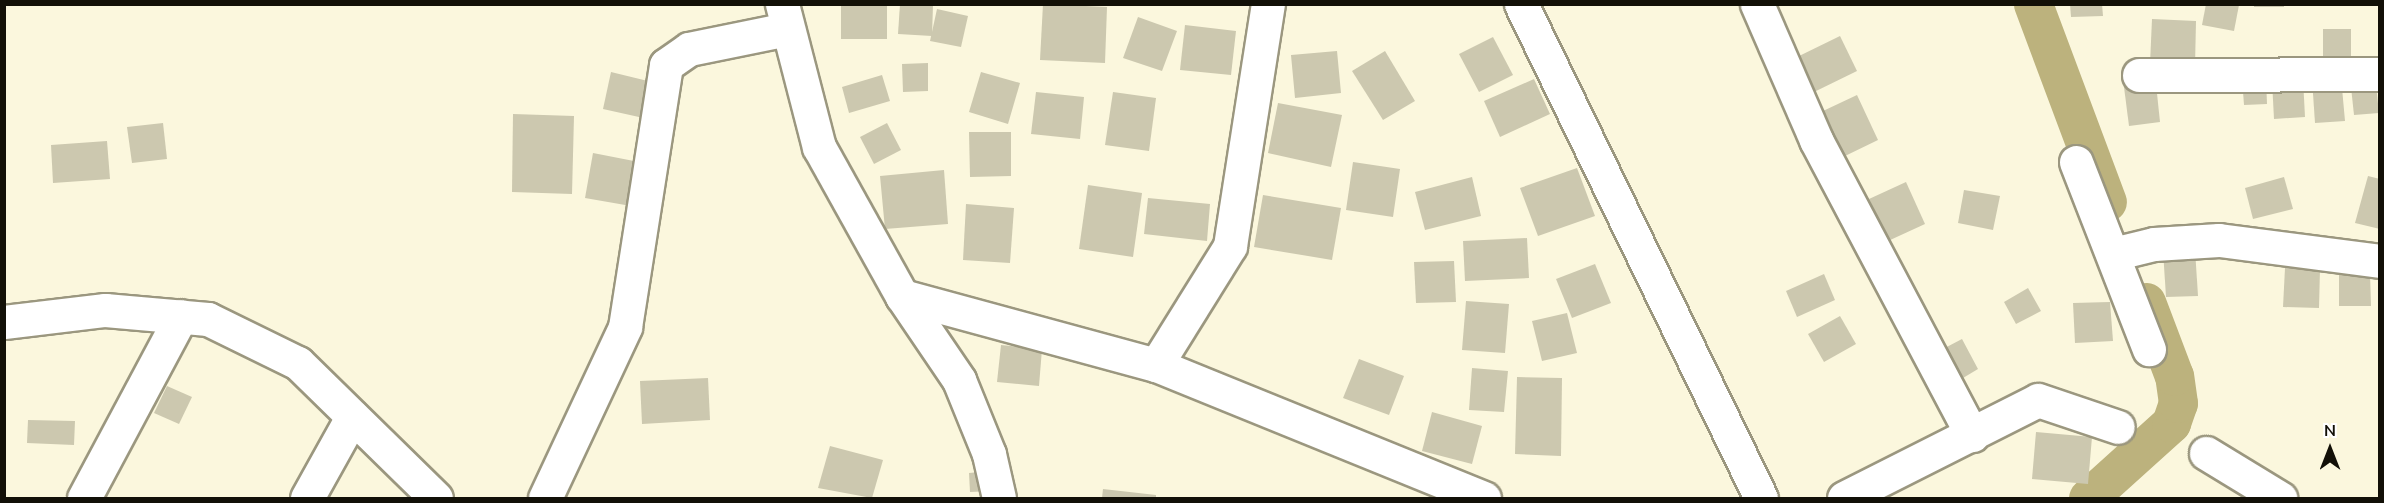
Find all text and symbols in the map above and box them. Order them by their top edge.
north arrow [2300,419,2360,479]
text: N [2324,420,2336,442]

